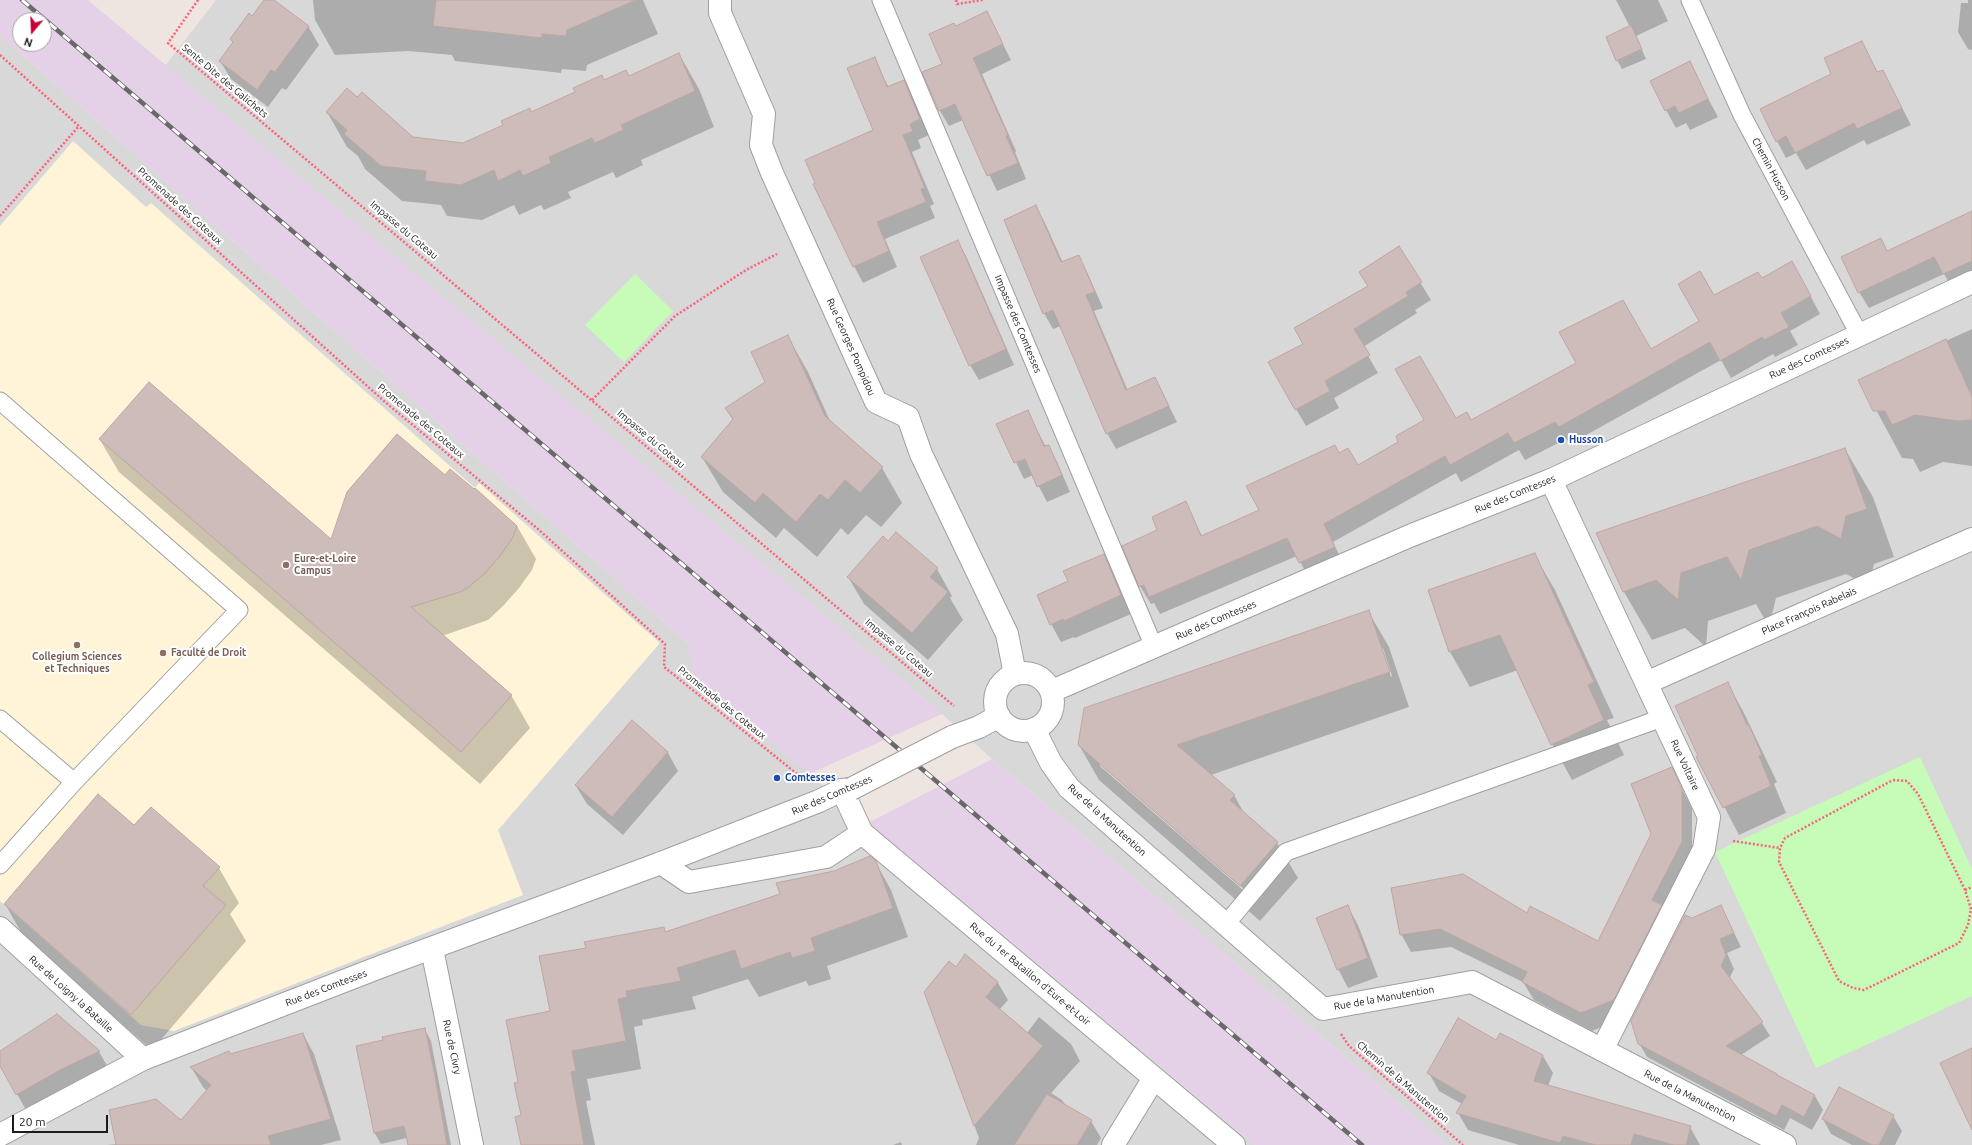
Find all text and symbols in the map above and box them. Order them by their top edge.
north arrow [12,12,52,52]
text: N [23,35,34,49]
street label: Sente Dite des Galichets [180,42,270,120]
street label: Chemin Husson [1749,136,1793,202]
street label: Promenade des Coteaux [135,165,225,247]
street label: Impasse du Coteau [368,198,440,262]
street label: Impasse des Comtesses [992,273,1044,375]
street label: Rue Georges Pompidou [824,296,878,398]
street label: Rue des Comtesses [1767,334,1851,382]
street label: Promenade des Coteaux [375,381,467,461]
street label: Impasse du Coteau [615,407,687,471]
place label: Husson [1569,434,1603,446]
marker: Husson [1556,435,1566,445]
street label: Rue des Comtesses [1473,472,1557,516]
place label: Eure-et-Loire Campus [294,553,356,576]
marker: Eure-et-Loire Campus [281,560,291,570]
street label: Place François Rabelais [1760,585,1858,637]
street label: Rue des Comtesses [1174,598,1258,642]
street label: Impasse du Coteau [863,616,935,680]
marker: Collegium Sciences et Techniques [72,640,82,650]
place label: Faculté de Droit [171,647,246,659]
marker: Faculté de Droit [158,648,168,658]
place label: Collegium Sciences et Techniques [32,651,122,674]
street label: Promenade des Coteaux [676,664,768,742]
street label: Rue Voltaire [1668,738,1702,792]
place label: Comtesses [785,772,836,784]
marker: Comtesses [772,773,782,783]
street label: Rue des Comtesses [790,773,874,817]
street label: Rue de la Manutention [1065,781,1149,859]
street label: Rue du 1er Bataillon d'Eure-et-Loir [967,920,1093,1028]
street label: Rue de Loigny la Bataille [26,953,116,1035]
street label: Rue des Comtesses [284,967,368,1009]
street label: Rue de la Manutention [1333,983,1435,1013]
street label: Rue de Civry [440,1019,464,1075]
street label: Chemin de la Manutention [1354,1039,1452,1125]
street label: Rue de la Manutention [1642,1068,1738,1124]
scale bar [14,1107,110,1133]
text: 20 m [19,1115,46,1128]

